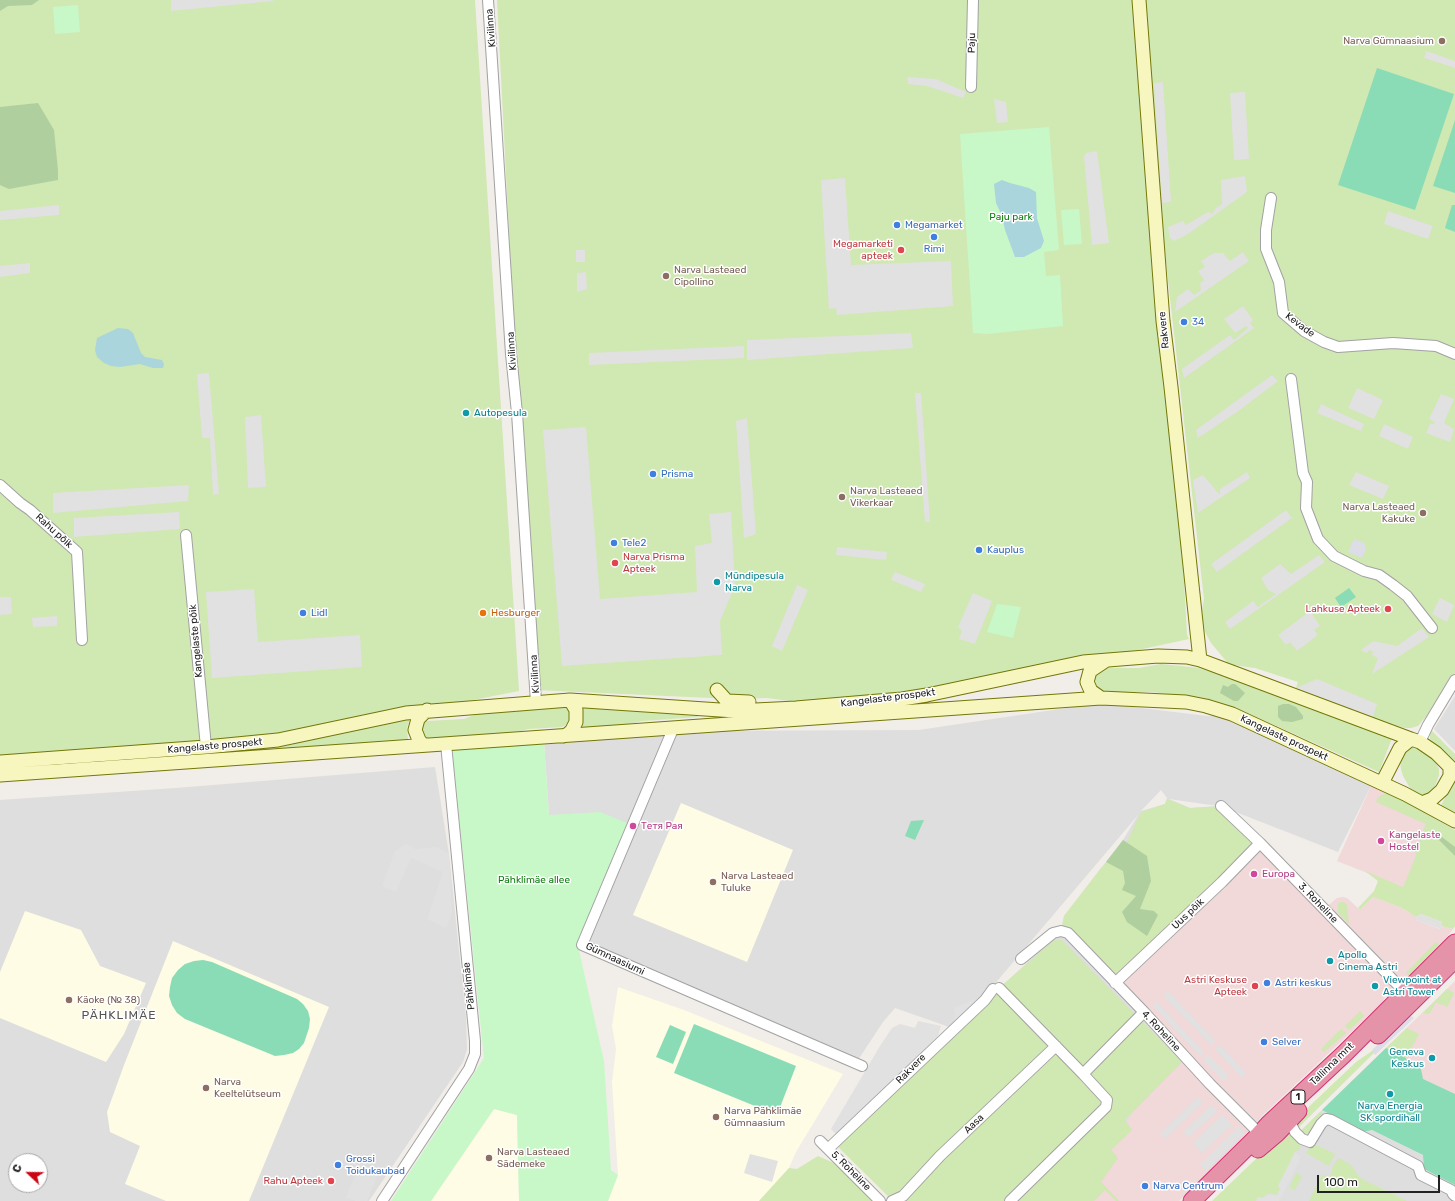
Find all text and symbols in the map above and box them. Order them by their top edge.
street label: Kivilinna [483,8,499,48]
street label: Paju [966,33,978,53]
place label: Narva Gümnaasium [1343,35,1434,47]
marker: Narva Gümnaasium [1437,36,1447,46]
park label: Paju park [989,211,1033,223]
place label: Megamarket [905,219,963,231]
marker: Megamarket [892,220,902,230]
marker: Rimi [929,232,939,242]
place label: Megamarketi apteek [833,238,893,262]
place label: Rimi [924,243,944,255]
marker: Megamarketi apteek [896,245,906,255]
place label: Narva Lasteaed Cipollino [674,264,746,288]
marker: Narva Lasteaed Cipollino [661,271,671,281]
street label: Kevade [1283,310,1317,340]
street label: Rakvere [1156,311,1172,349]
place label: 34 [1192,316,1204,328]
marker: 34 [1179,317,1189,327]
street label: Kivilinna [505,331,519,371]
place label: Autopesula [474,407,527,419]
marker: Autopesula [461,408,471,418]
place label: Prisma [661,468,693,480]
marker: Prisma [648,469,658,479]
place label: Narva Lasteaed Vikerkaar [850,485,922,508]
marker: Narva Lasteaed Vikerkaar [837,492,847,502]
place label: Narva Lasteaed Kakuke [1343,501,1415,524]
marker: Narva Lasteaed Kakuke [1418,508,1428,518]
street label: Rahu põik [33,511,75,551]
place label: Tele2 [622,537,646,549]
marker: Tele2 [609,538,619,548]
place label: Kauplus [987,544,1024,556]
marker: Kauplus [974,545,984,555]
place label: Narva Prisma Apteek [623,551,685,574]
marker: Narva Prisma Apteek [610,558,620,568]
place label: Mündipesula Narva [725,570,784,594]
marker: Mündipesula Narva [712,577,722,587]
place label: Lahkuse Apteek [1306,603,1380,615]
street label: Kangelaste põik [187,604,205,678]
marker: Lahkuse Apteek [1383,604,1393,614]
place label: Lidl [311,607,327,619]
place label: Hesburger [491,607,540,619]
marker: Lidl [298,608,308,618]
marker: Hesburger [478,608,488,618]
street label: Kivilinna [528,654,542,694]
street label: Kangelaste prospekt [840,686,936,710]
street label: Kangelaste prospekt [1238,712,1330,764]
street label: Kangelaste prospekt [167,736,263,756]
place label: Тетя Рая [641,820,683,832]
marker: Тетя Рая [628,821,638,831]
place label: Kangelaste Hostel [1389,829,1441,852]
marker: Kangelaste Hostel [1376,836,1386,846]
place label: Europa [1262,868,1295,880]
marker: Europa [1249,869,1259,879]
place label: Narva Lasteaed Tuluke [721,870,793,894]
park label: Pähklimäe allee [498,874,570,886]
marker: Narva Lasteaed Tuluke [708,877,718,887]
street label: 3. Roheline [1296,880,1340,926]
street label: Uus põik [1169,896,1207,932]
street label: Gümnaasiumi [584,940,646,978]
place label: Apollo Cinema Astri [1338,949,1398,972]
marker: Apollo Cinema Astri [1325,956,1335,966]
street label: Pähklimäe [461,962,477,1010]
place label: Astri Keskuse Apteek [1184,974,1247,998]
place label: Viewpoint at Astri Tower [1383,974,1441,998]
place label: Astri keskus [1275,977,1331,989]
marker: Astri keskus [1262,978,1272,988]
marker: Astri Keskuse Apteek [1250,981,1260,991]
marker: Viewpoint at Astri Tower [1370,981,1380,991]
place label: Käoke (№ 38) [77,994,140,1006]
marker: Käoke (№ 38) [64,995,74,1005]
street label: 4. Roheline [1139,1008,1183,1054]
district label: PÄHKLIMÄE [82,1009,156,1023]
place label: Selver [1272,1036,1301,1048]
marker: Selver [1259,1037,1269,1047]
street label: Tallinna mnt [1307,1040,1357,1088]
place label: Geneva Keskus [1389,1046,1424,1070]
street label: Rakvere [894,1052,928,1086]
marker: Geneva Keskus [1427,1053,1437,1063]
place label: Narva Keeltelütseum [214,1076,281,1100]
marker: Narva Keeltelütseum [201,1083,211,1093]
marker: Narva Energia SK spordihall [1385,1089,1395,1099]
road number: 1 [1291,1090,1305,1104]
place label: Narva Energia SK spordihall [1358,1100,1422,1124]
place label: Narva Pähklimäe Gümnaasium [724,1105,802,1128]
marker: Narva Pähklimäe Gümnaasium [711,1112,721,1122]
street label: Aasa [962,1112,986,1136]
place label: Narva Lasteaed Sädemeke [497,1146,569,1170]
street label: 5. Roheline [829,1149,873,1193]
north arrow [8,1153,48,1193]
place label: Grossi Toidukaubad [346,1153,405,1176]
marker: Narva Lasteaed Sädemeke [484,1153,494,1163]
marker: Grossi Toidukaubad [333,1160,343,1170]
text: С [10,1163,25,1175]
scale bar [1319,1167,1442,1193]
place label: Rahu Apteek [263,1175,323,1187]
text: 100 m [1324,1175,1358,1189]
marker: Rahu Apteek [326,1176,336,1186]
place label: Narva Centrum [1153,1180,1223,1192]
marker: Narva Centrum [1140,1181,1150,1191]

